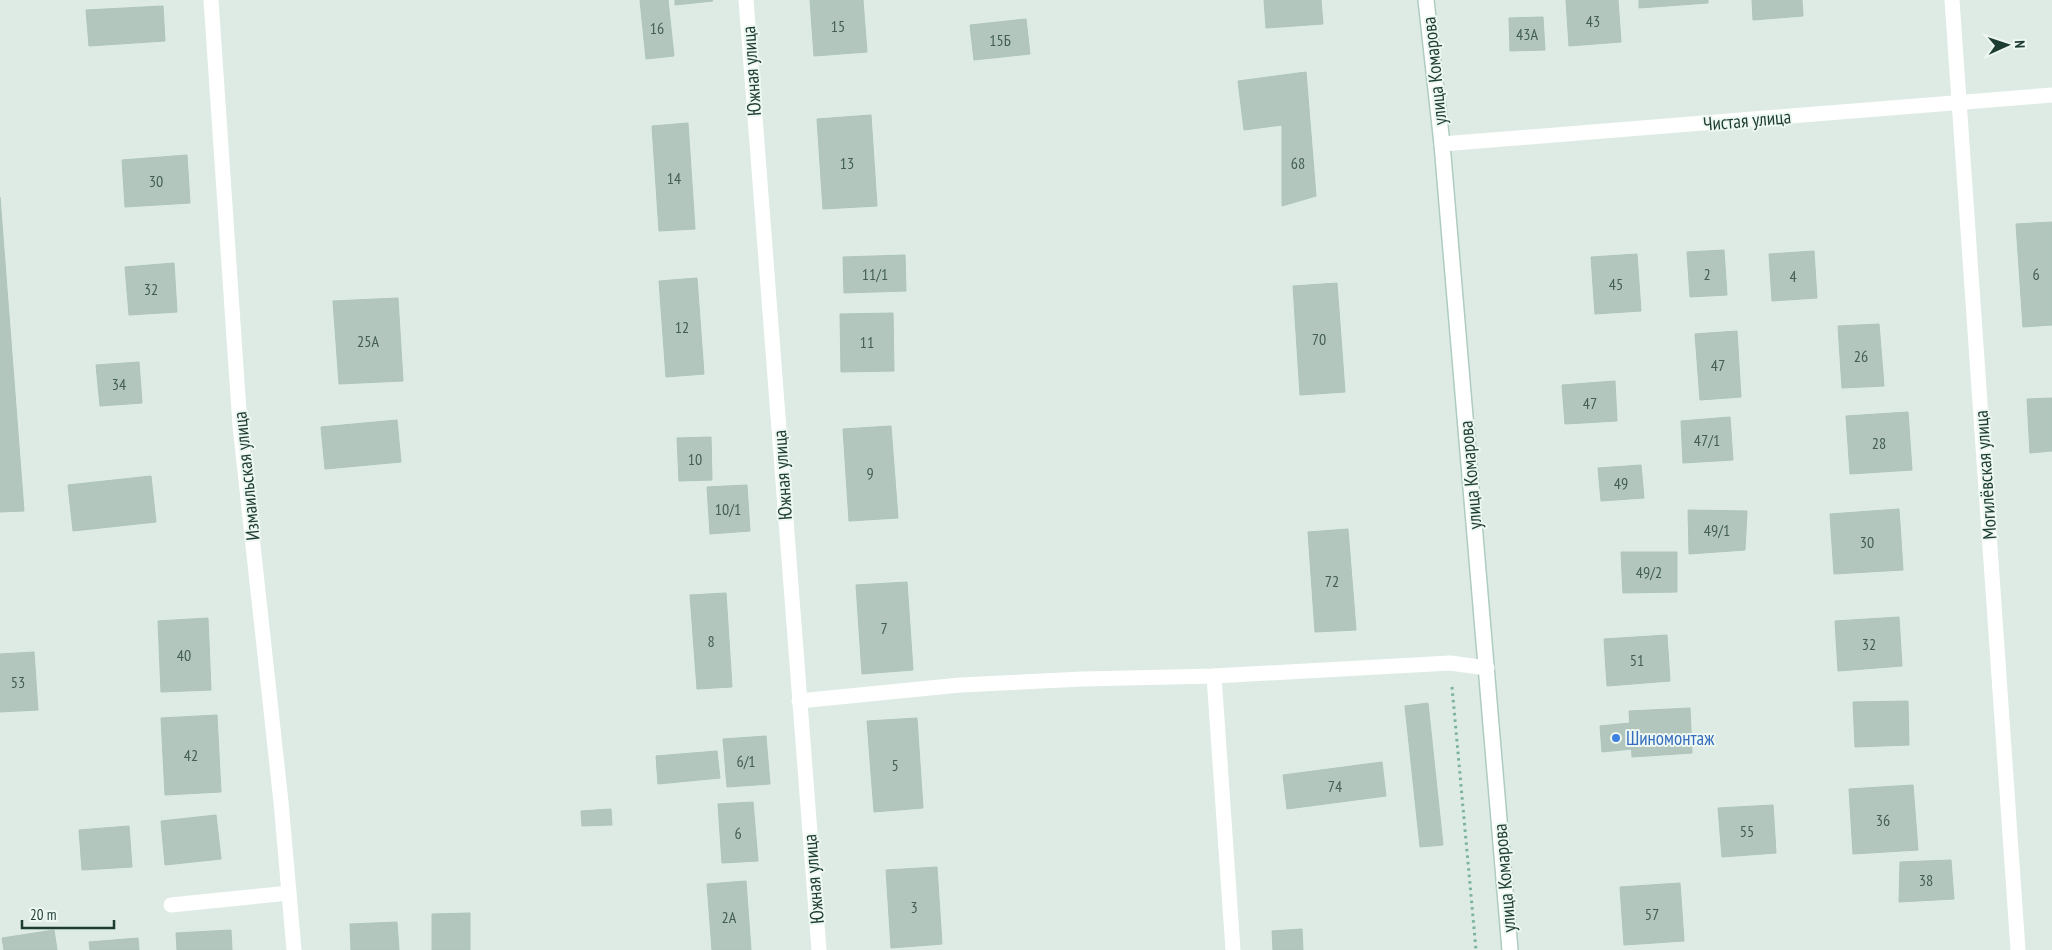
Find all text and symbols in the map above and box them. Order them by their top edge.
house number: 43 [1586,11,1600,31]
house number: 15 [831,16,845,36]
street label: улица Комарова [1416,16,1452,126]
house number: 16 [650,18,664,38]
north arrow [1982,20,2032,70]
house number: 43А [1516,24,1538,44]
street label: Южная улица [736,25,766,117]
house number: 15Б [989,30,1011,50]
text: N [2011,40,2029,49]
street label: Чистая улица [1702,104,1792,136]
house number: 13 [840,153,854,173]
house number: 68 [1291,153,1305,173]
house number: 14 [667,168,681,188]
house number: 30 [149,171,163,191]
house number: 11/1 [862,264,888,284]
house number: 2 [1703,264,1711,284]
house number: 6 [2032,264,2040,284]
house number: 4 [1789,266,1797,286]
house number: 45 [1609,274,1623,294]
house number: 32 [144,279,158,299]
house number: 12 [675,317,689,337]
house number: 70 [1312,329,1326,349]
house number: 25А [357,331,379,351]
house number: 11 [860,332,874,352]
house number: 26 [1854,346,1868,366]
house number: 47 [1711,355,1725,375]
house number: 34 [112,374,126,394]
house number: 47 [1583,393,1597,413]
street label: Измаильская улица [227,410,265,542]
street label: Могилёвская улица [1969,410,2001,540]
street label: улица Комарова [1453,420,1487,530]
street label: Южная улица [767,429,797,521]
house number: 47/1 [1694,430,1720,450]
house number: 28 [1872,433,1886,453]
house number: 10 [688,449,702,469]
house number: 9 [866,463,874,483]
house number: 49 [1614,473,1628,493]
house number: 10/1 [715,499,741,519]
house number: 49/1 [1704,520,1730,540]
house number: 30 [1860,532,1874,552]
house number: 49/2 [1636,562,1662,582]
house number: 72 [1325,571,1339,591]
house number: 7 [880,618,888,638]
house number: 8 [707,631,715,651]
house number: 32 [1862,634,1876,654]
house number: 40 [177,645,191,665]
house number: 51 [1630,650,1644,670]
house number: 53 [11,672,25,692]
place label: Шиномонтаж [1626,726,1715,750]
marker: Шиномонтаж [1610,732,1622,744]
house number: 42 [184,745,198,765]
house number: 6/1 [736,751,756,771]
house number: 5 [891,755,899,775]
house number: 74 [1328,776,1342,796]
house number: 36 [1876,810,1890,830]
house number: 55 [1740,821,1754,841]
house number: 6 [734,823,742,843]
street label: улица Комарова [1487,823,1521,933]
street label: Южная улица [797,833,829,925]
house number: 38 [1919,870,1933,890]
house number: 3 [910,897,918,917]
scale bar [22,898,115,930]
house number: 57 [1645,904,1659,924]
text: 20 m [30,905,56,924]
house number: 2А [722,907,737,927]

